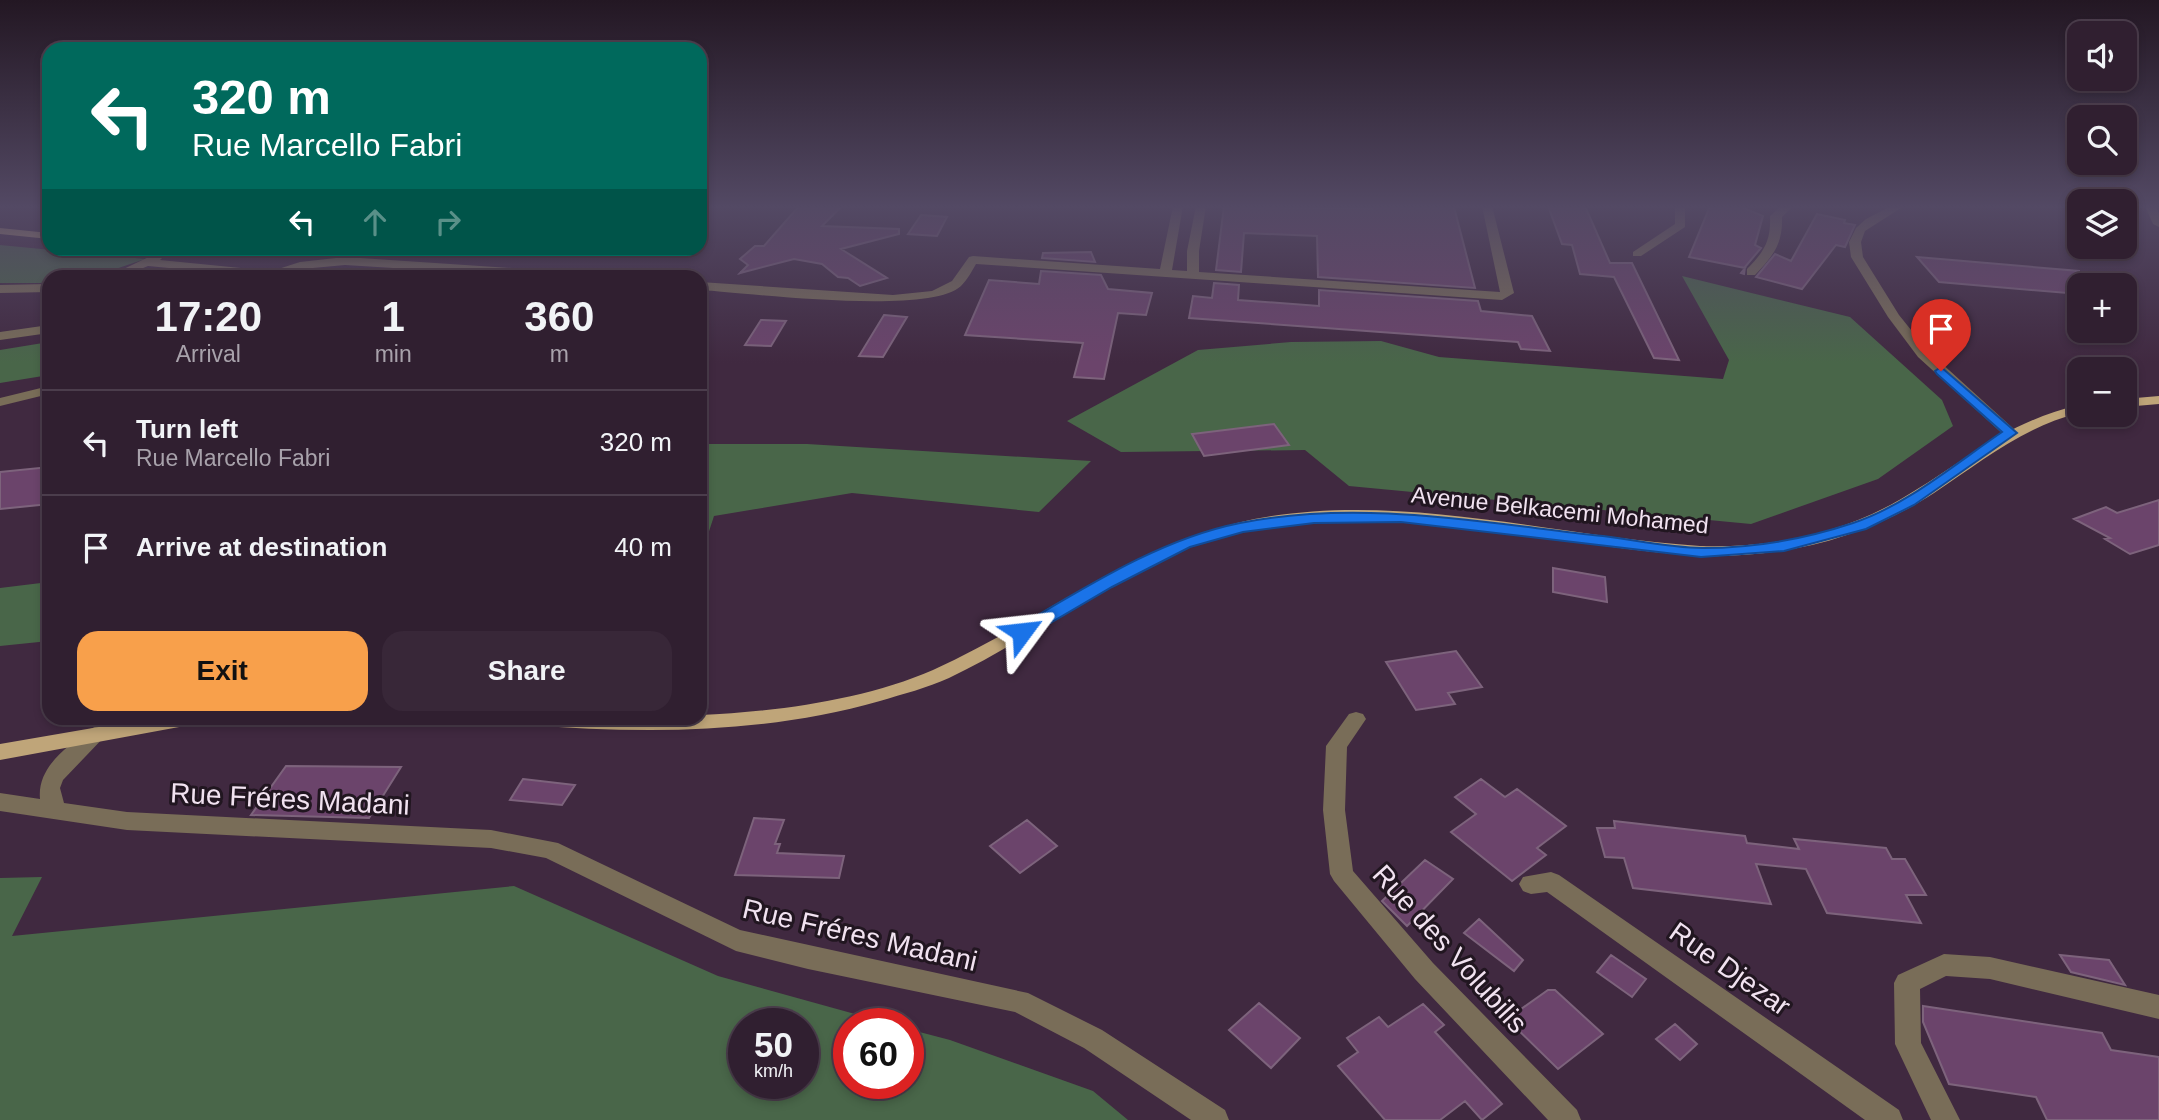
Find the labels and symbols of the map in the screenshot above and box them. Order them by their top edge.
pin [1911,299,1971,371]
street label: Avenue Belkacemi Mohamed [1410,481,1710,539]
position arrow [985,595,1059,669]
street label: Rue Fréres Madani [170,777,410,821]
street label: Rue des Volubilis [1367,859,1533,1039]
street label: Rue Fréres Madani [740,893,980,977]
street label: Rue Djezar [1664,916,1796,1022]
speed limit sign: 60 [833,1008,924,1099]

